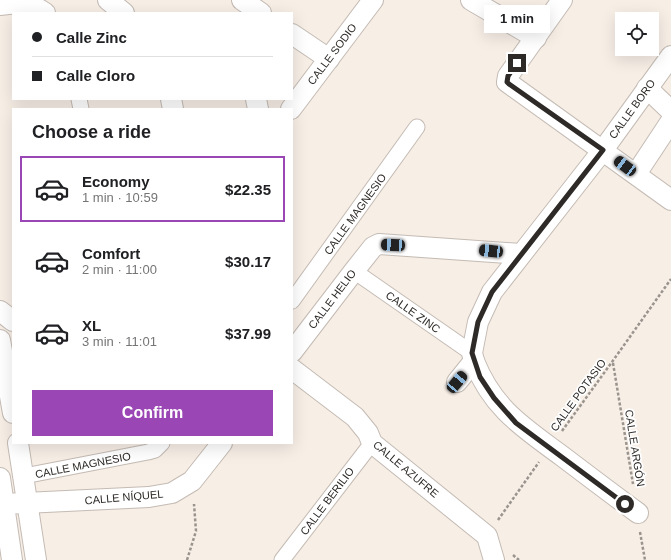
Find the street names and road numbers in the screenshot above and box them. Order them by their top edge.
street label: CALLE SODIO [305,21,359,87]
street label: CALLE BORO [606,77,658,141]
street label: CALLE MAGNESIO [322,171,389,257]
street label: CALLE HELIO [306,267,358,331]
street label: CALLE ZINC [384,289,443,335]
street label: CALLE POTASIO [548,356,608,433]
street label: CALLE ARGÓN [623,409,647,487]
street label: CALLE AZUFRE [371,438,441,500]
street label: CALLE MAGNESIO [34,450,132,480]
street label: CALLE BERILIO [298,465,357,537]
street label: CALLE NÍQUEL [84,488,164,506]

